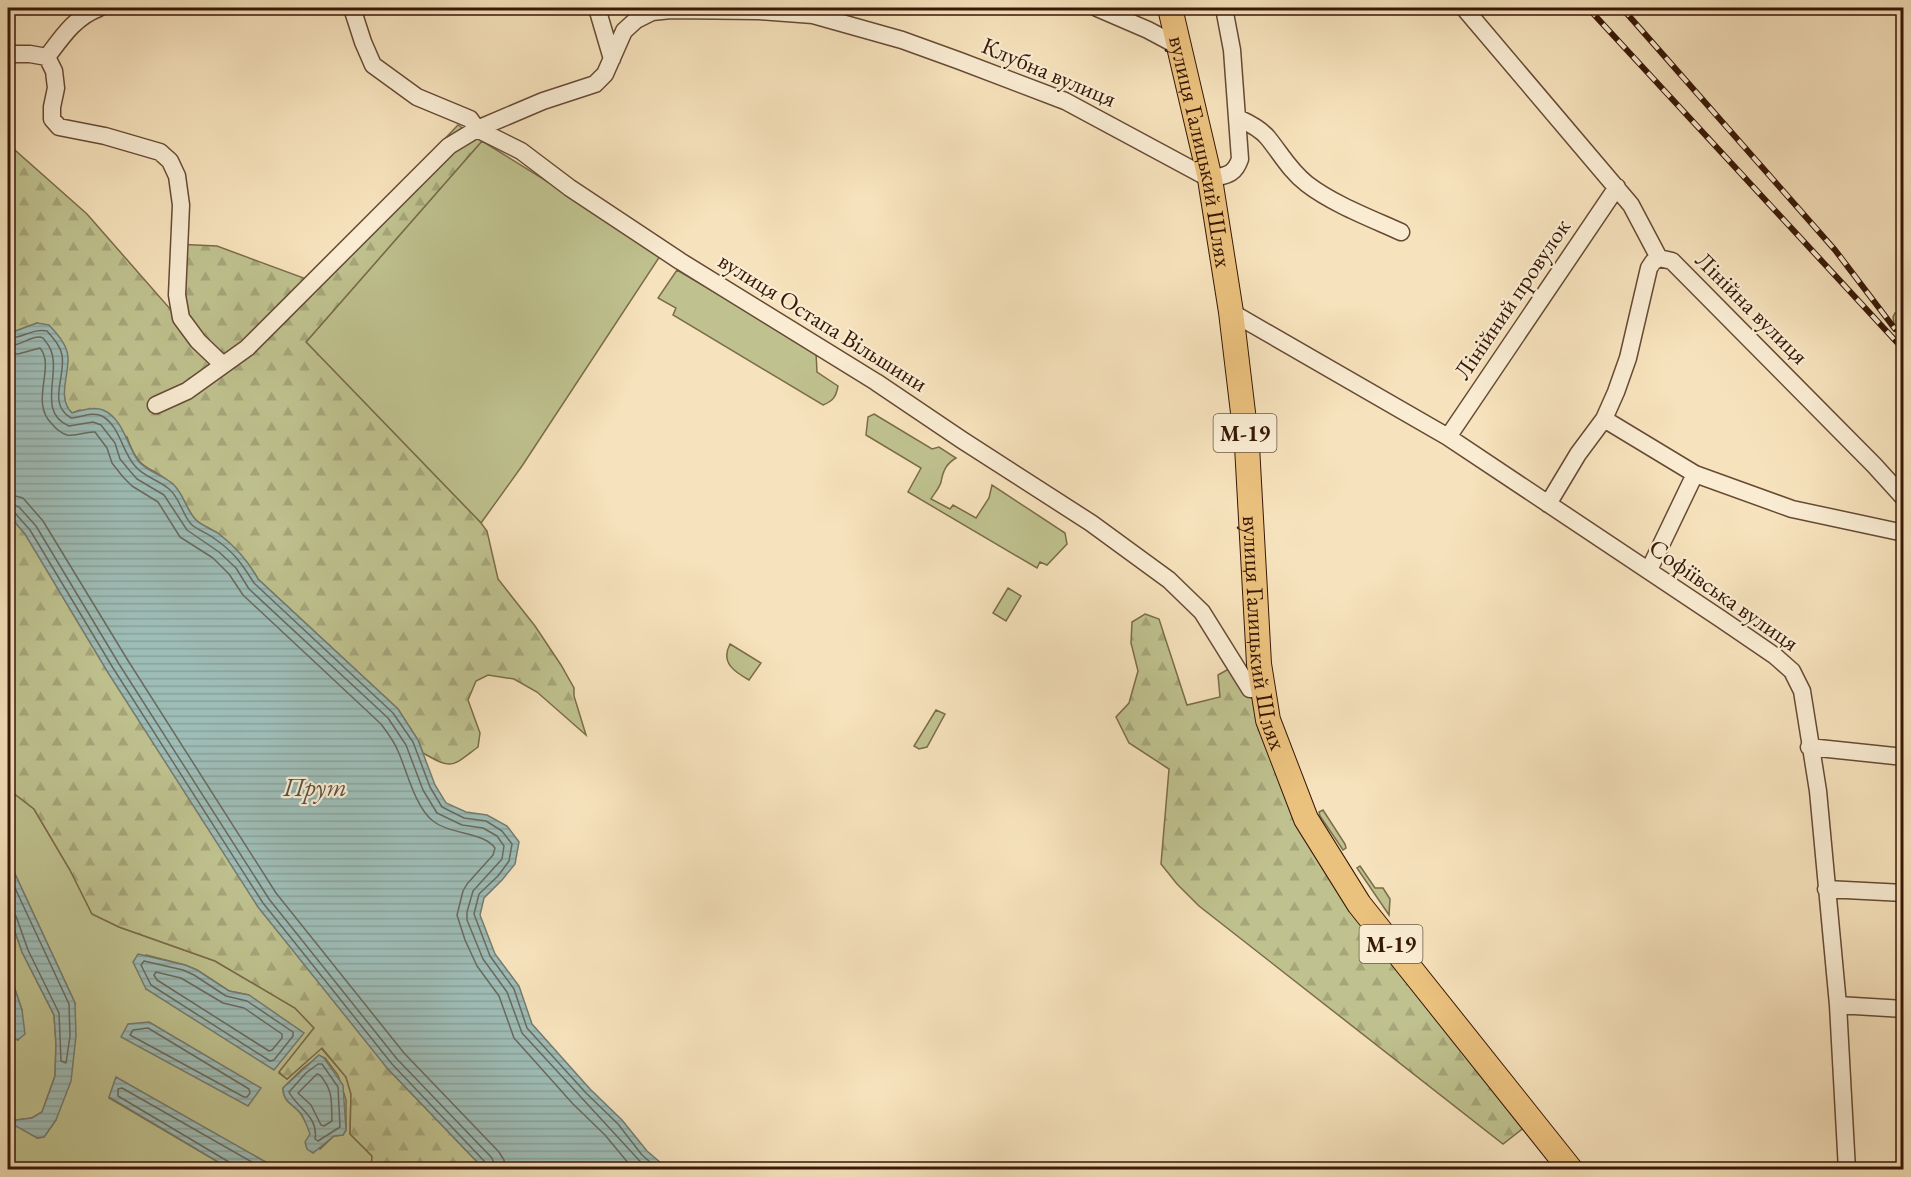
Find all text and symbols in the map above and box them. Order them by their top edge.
street label: Клубна вулиця [977,29,1121,114]
street label: вулиця Галицький Шлях [1162,32,1240,270]
street label: Лінійний провулок [1446,212,1577,385]
street label: Лінійна вулиця [1689,244,1816,371]
street label: вулиця Остапа Вільшини [713,245,934,399]
road number: М-19 [1214,414,1276,452]
street label: вулиця Галицький Шлях [1236,515,1294,755]
street label: Софіївська вулиця [1643,531,1806,658]
water label: Прут [282,770,347,804]
road number: М-19 [1360,925,1422,963]

